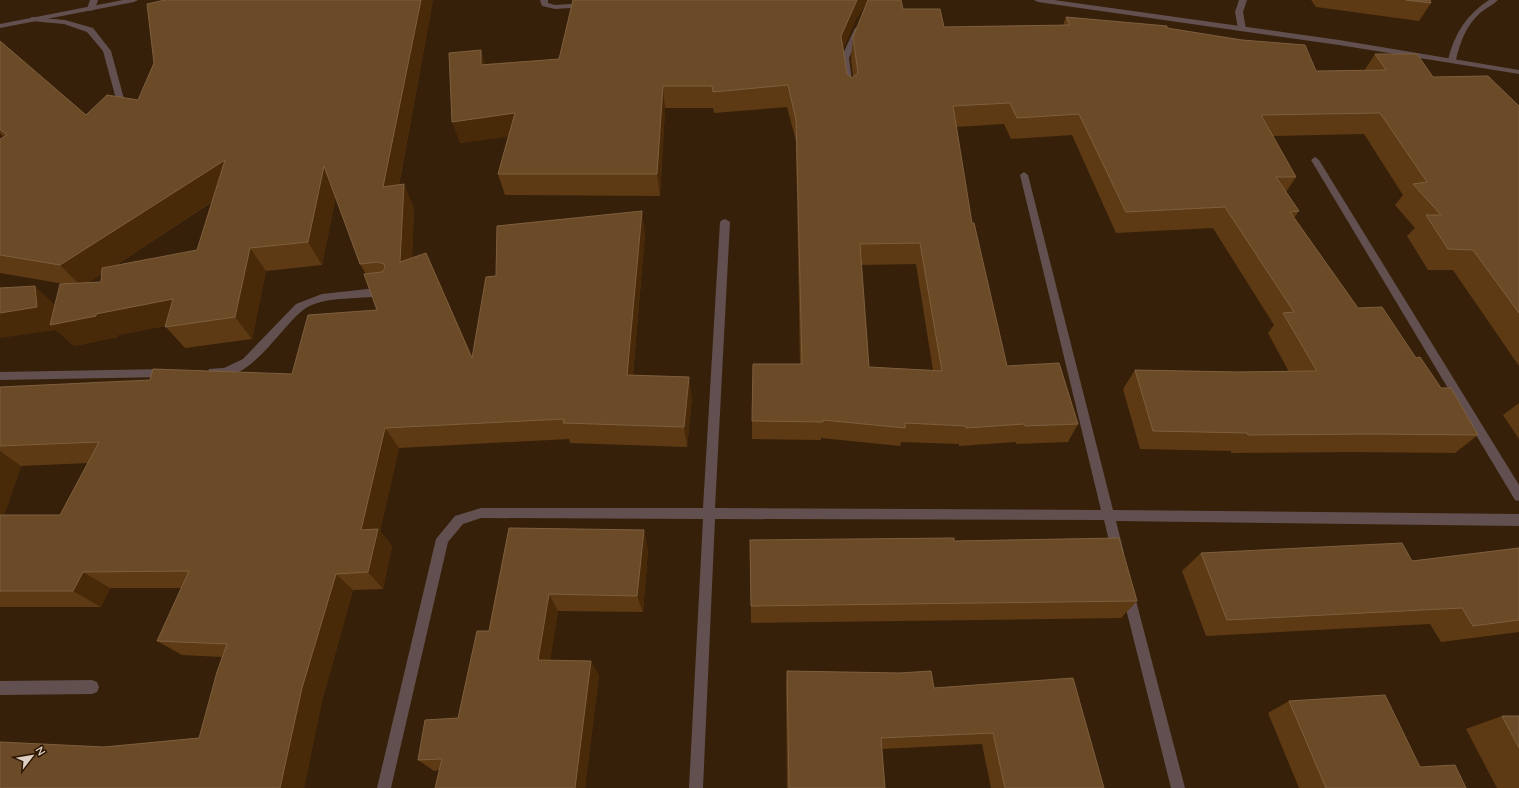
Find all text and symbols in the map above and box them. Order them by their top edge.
north arrow [12,736,52,776]
text: N [32,744,49,758]

